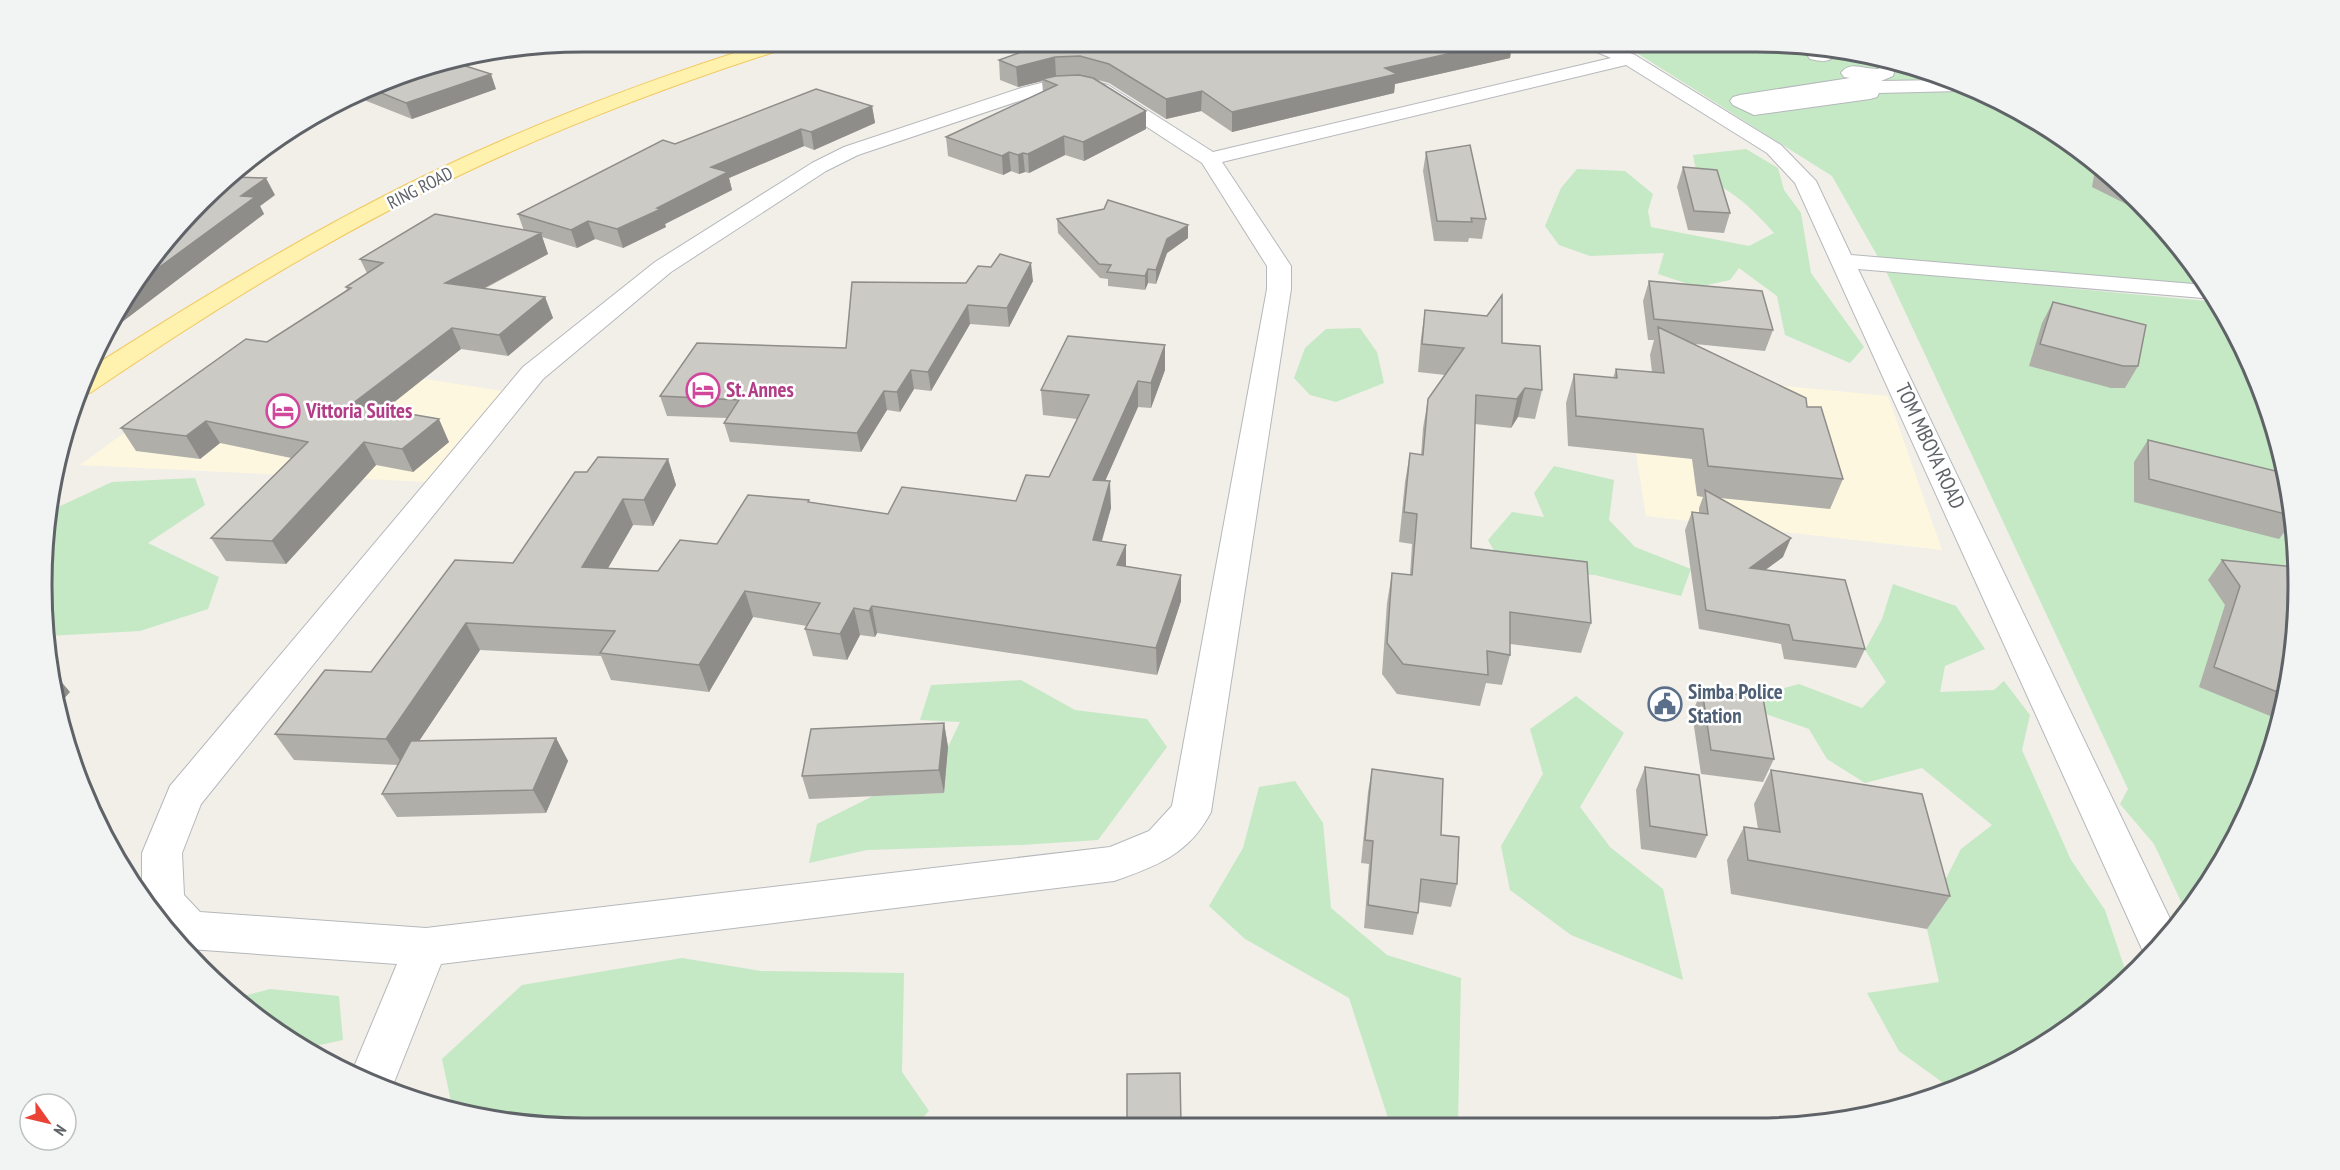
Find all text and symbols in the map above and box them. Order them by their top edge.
street label: RING ROAD [383,161,457,214]
hotel icon: St. Annes [685,372,721,408]
place label: St. Annes [726,376,794,403]
street label: TOM MBOYA ROAD [1890,379,1971,513]
hotel icon: Vittoria Suites [265,393,301,429]
place label: Vittoria Suites [305,397,412,424]
place label: Simba Police Station [1688,678,1783,729]
public building icon: Simba Police Station [1647,686,1683,722]
north arrow [18,1092,78,1152]
text: N [50,1121,71,1140]

